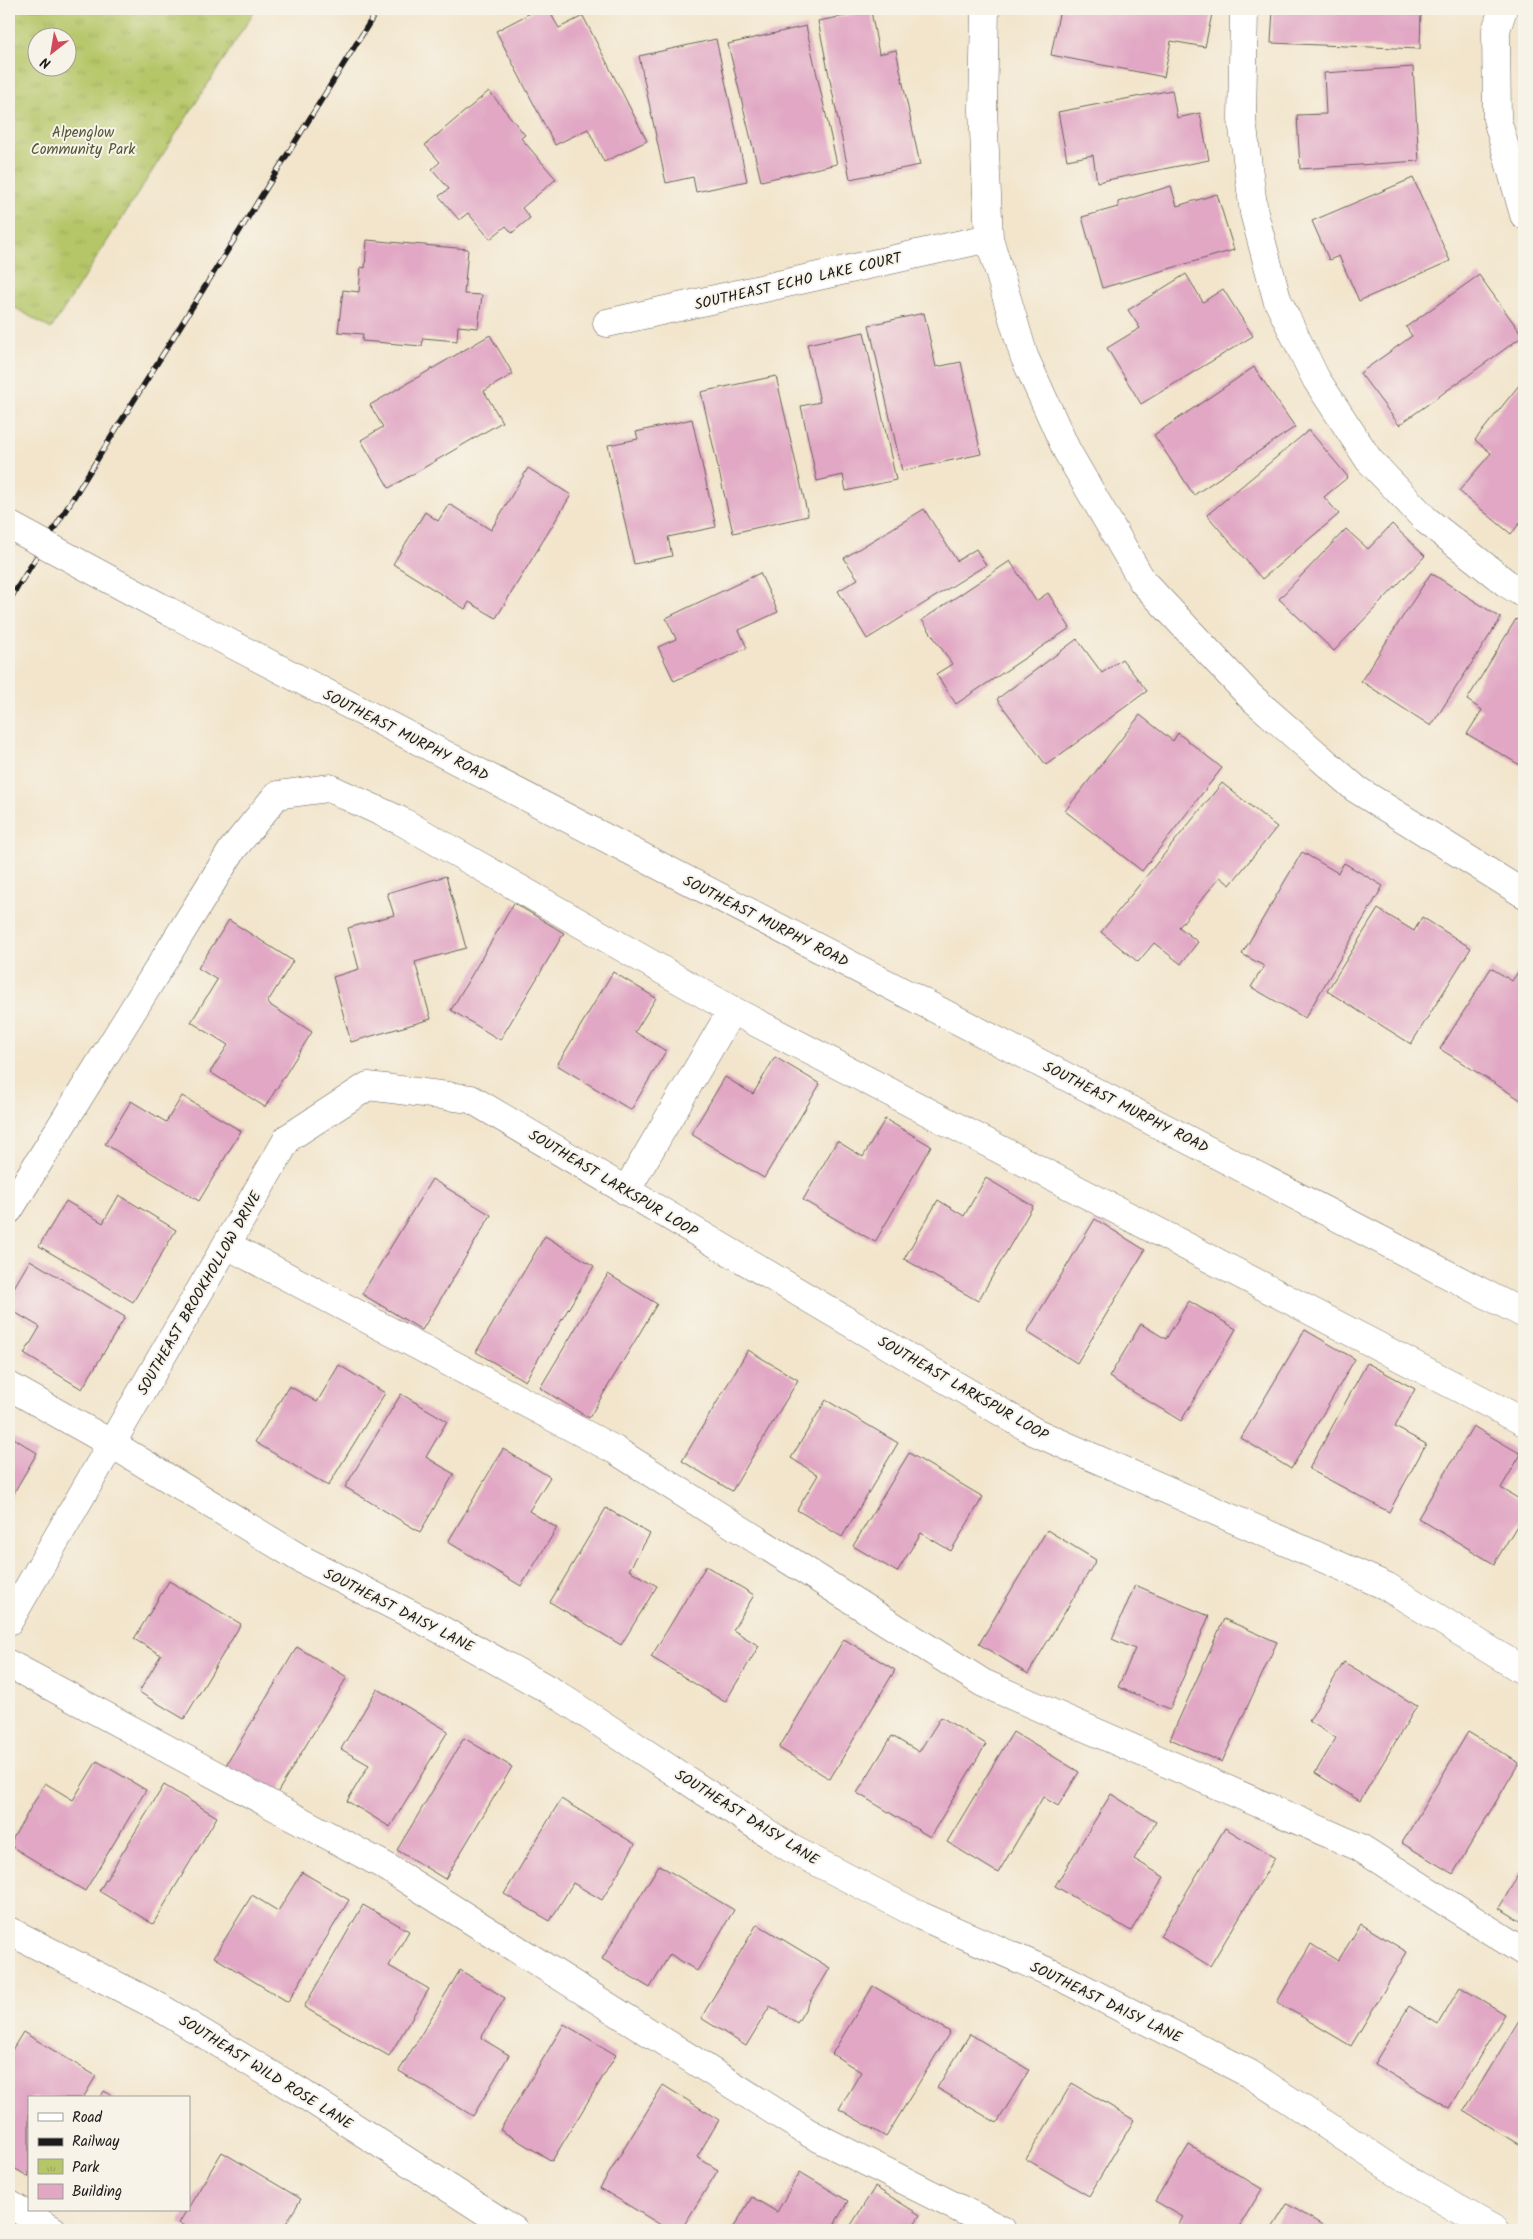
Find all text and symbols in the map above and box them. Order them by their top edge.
north arrow [28,28,78,78]
text: N [36,50,55,74]
park label: Alpenglow Community Park [31,121,136,162]
street label: SOUTHEAST ECHO LAKE COURT [692,246,906,318]
street label: SOUTHEAST MURPHY ROAD [318,684,493,788]
street label: SOUTHEAST MURPHY ROAD [678,870,853,974]
street label: SOUTHEAST MURPHY ROAD [1038,1056,1213,1160]
street label: SOUTHEAST LARKSPUR LOOP [523,1124,702,1244]
street label: SOUTHEAST BROOKHOLLOW DRIVE [131,1186,269,1400]
street label: SOUTHEAST LARKSPUR LOOP [873,1330,1053,1448]
street label: SOUTHEAST DAISY LANE [319,1562,479,1660]
street label: SOUTHEAST DAISY LANE [670,1764,824,1873]
street label: SOUTHEAST DAISY LANE [1026,1956,1187,2051]
street label: SOUTHEAST WILD ROSE LANE [174,2009,358,2137]
legend [28,2096,190,2212]
text: Road [72,2106,103,2130]
text: Railway [72,2130,120,2154]
text: Park [72,2156,100,2180]
text: Building [72,2180,122,2204]

